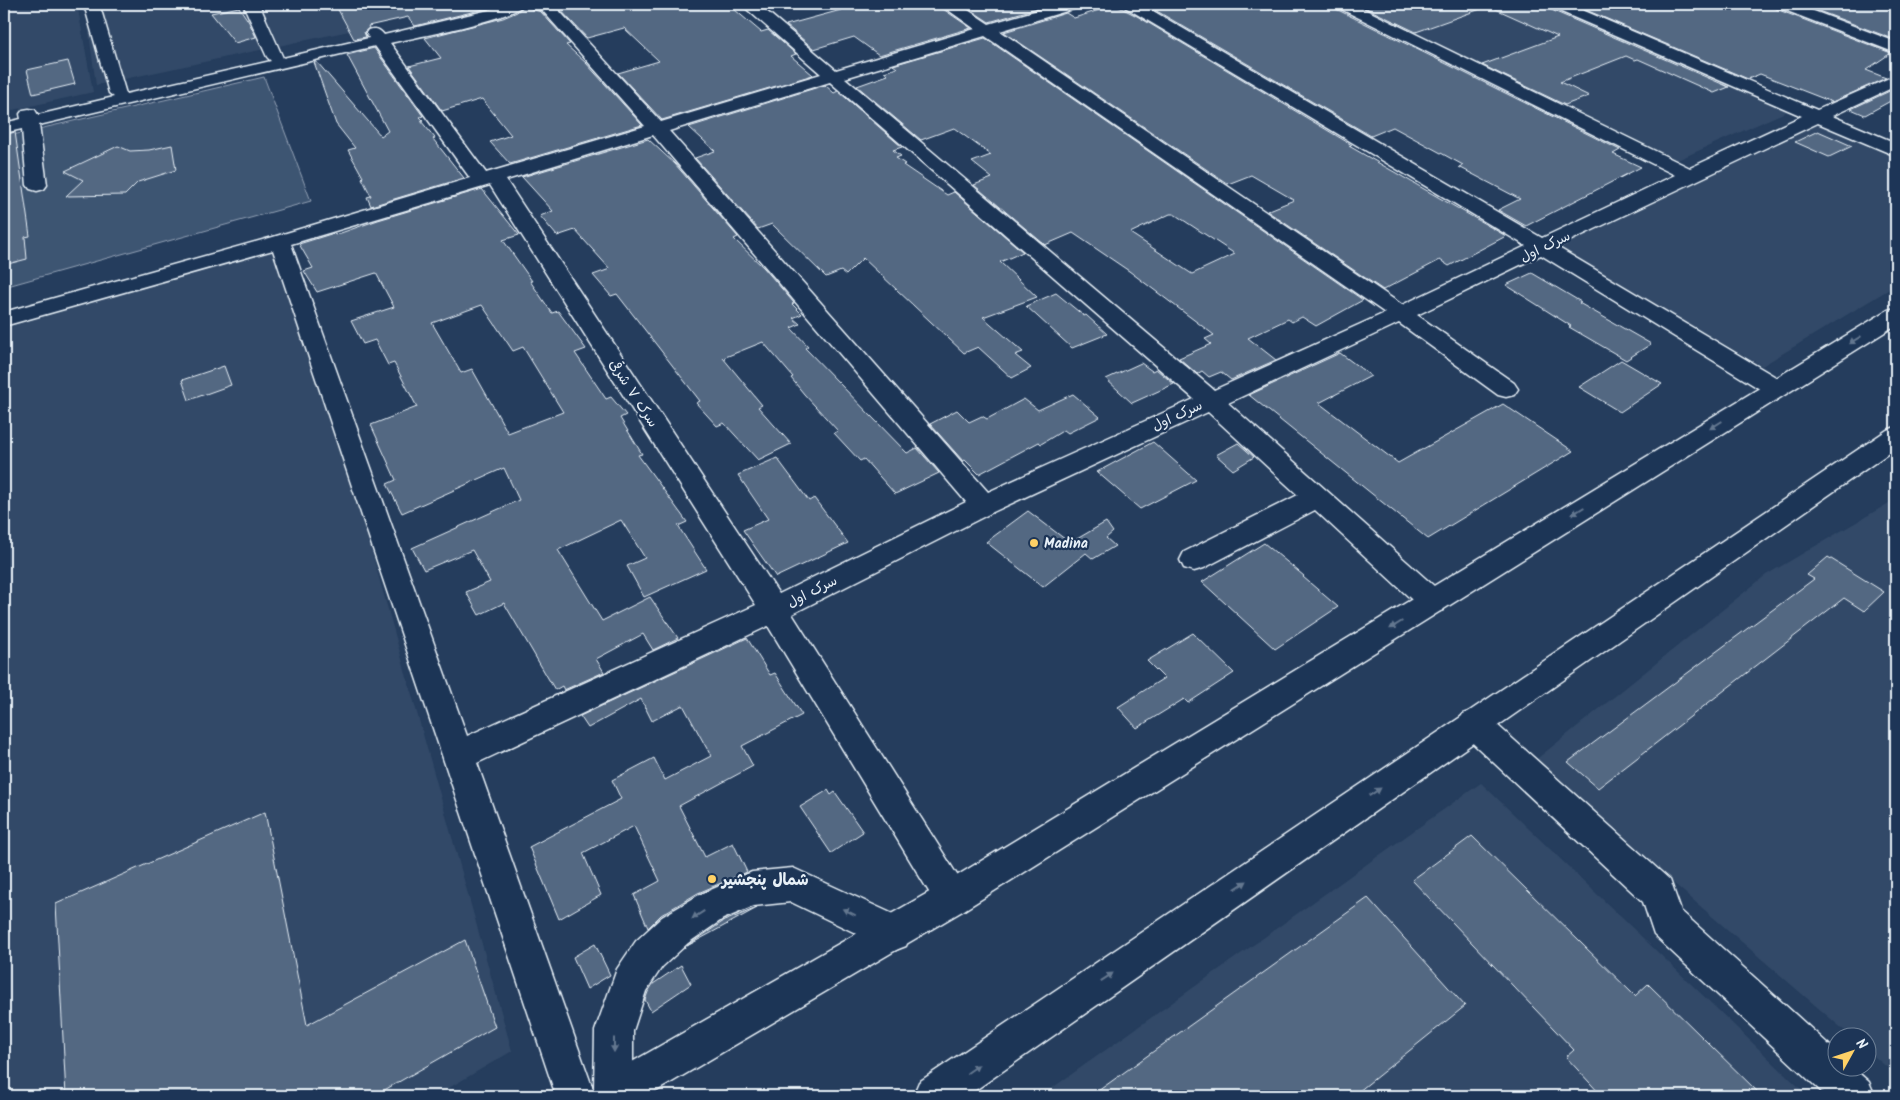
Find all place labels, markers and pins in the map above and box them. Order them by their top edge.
place label: Madina [1044,533,1088,555]
marker: Madina [1028,537,1040,549]
place label: شمال پنجشیر [720,868,809,893]
marker: شمال پنجشیر [706,873,718,885]

